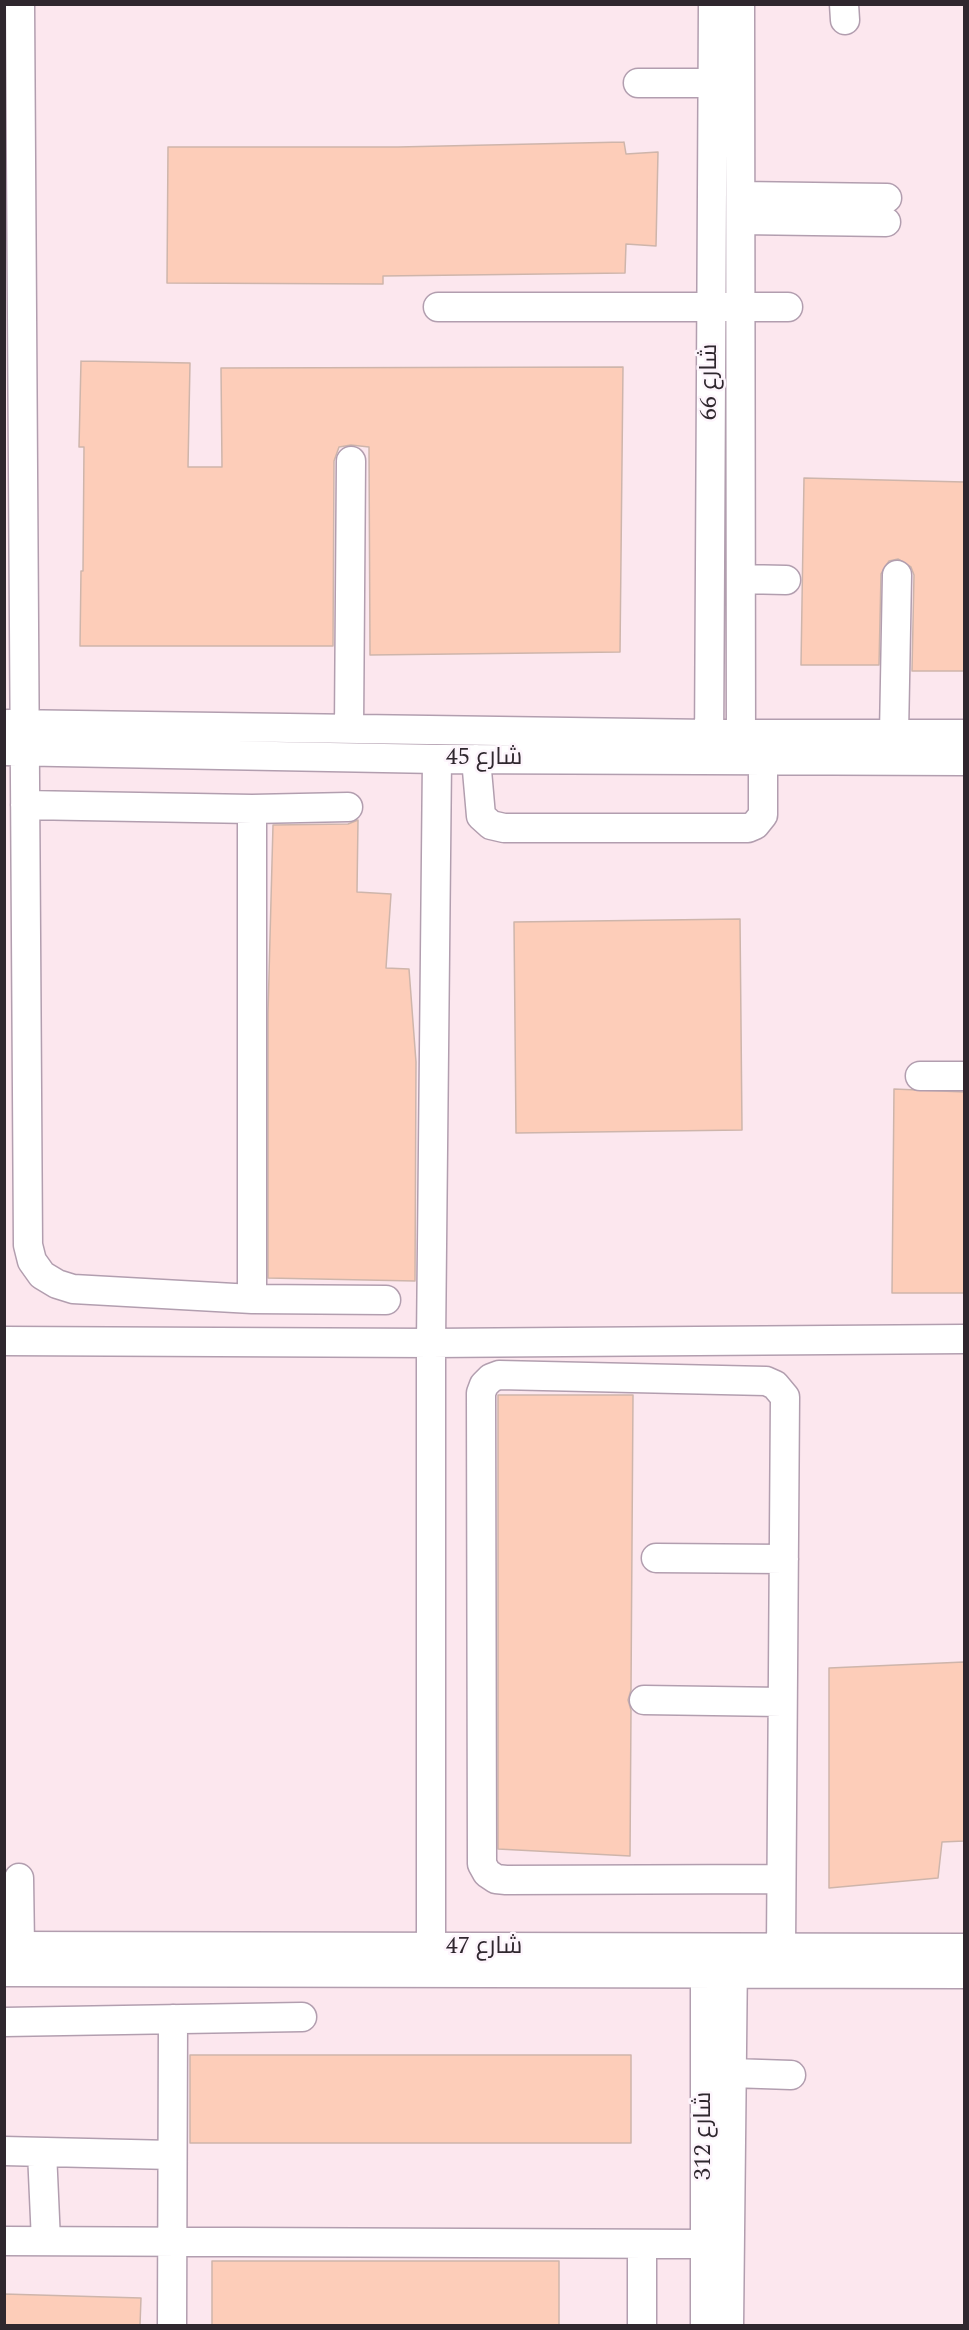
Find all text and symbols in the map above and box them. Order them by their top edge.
street label: شارع 66 [697,344,725,420]
street label: شارع 45 [446,745,522,773]
street label: شارع 47 [446,1934,522,1962]
street label: شارع 312 [691,2092,719,2180]

